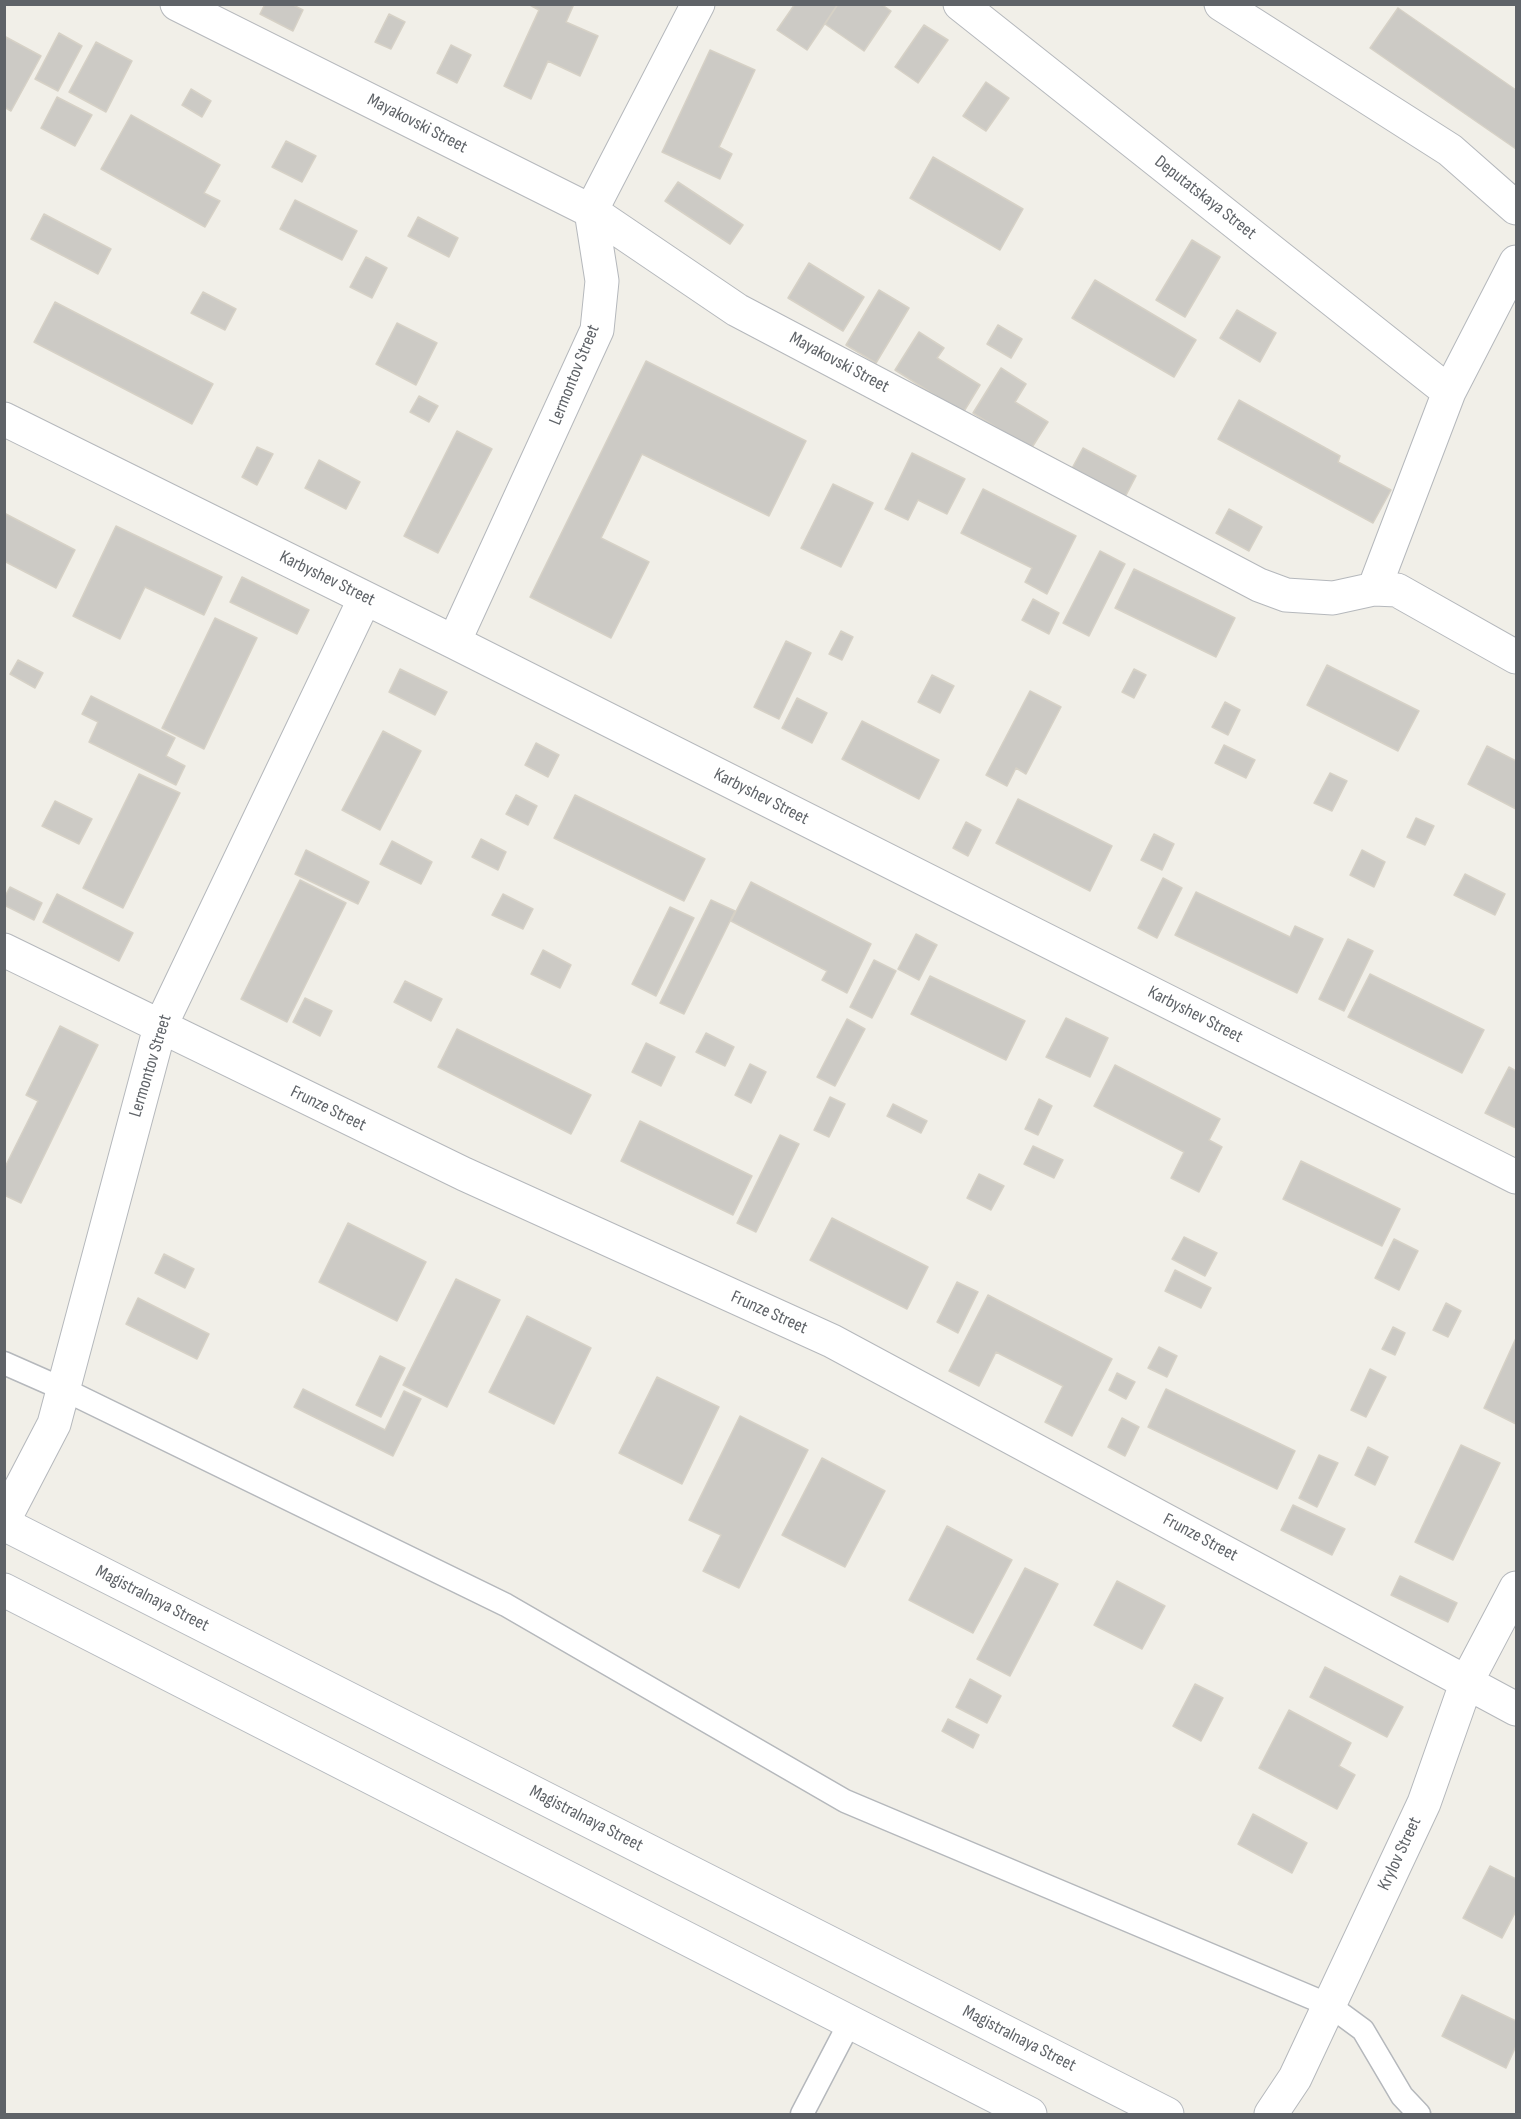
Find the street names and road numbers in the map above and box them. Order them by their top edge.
street label: Mayakovski Street [363,90,471,158]
street label: Deputatskaya Street [1150,152,1260,244]
street label: Lermontov Street [545,322,605,428]
street label: Mayakovski Street [786,328,892,398]
street label: Karbyshev Street [276,547,378,611]
street label: Karbyshev Street [710,764,812,830]
street label: Karbyshev Street [1144,982,1246,1048]
street label: Lermontov Street [125,1012,177,1120]
street label: Frunze Street [287,1081,369,1137]
street label: Frunze Street [727,1287,811,1339]
street label: Frunze Street [1159,1509,1241,1567]
street label: Magistralnaya Street [92,1561,212,1637]
street label: Magistralnaya Street [526,1781,646,1857]
street label: Krylov Street [1374,1814,1426,1894]
street label: Magistralnaya Street [959,2001,1079,2077]

